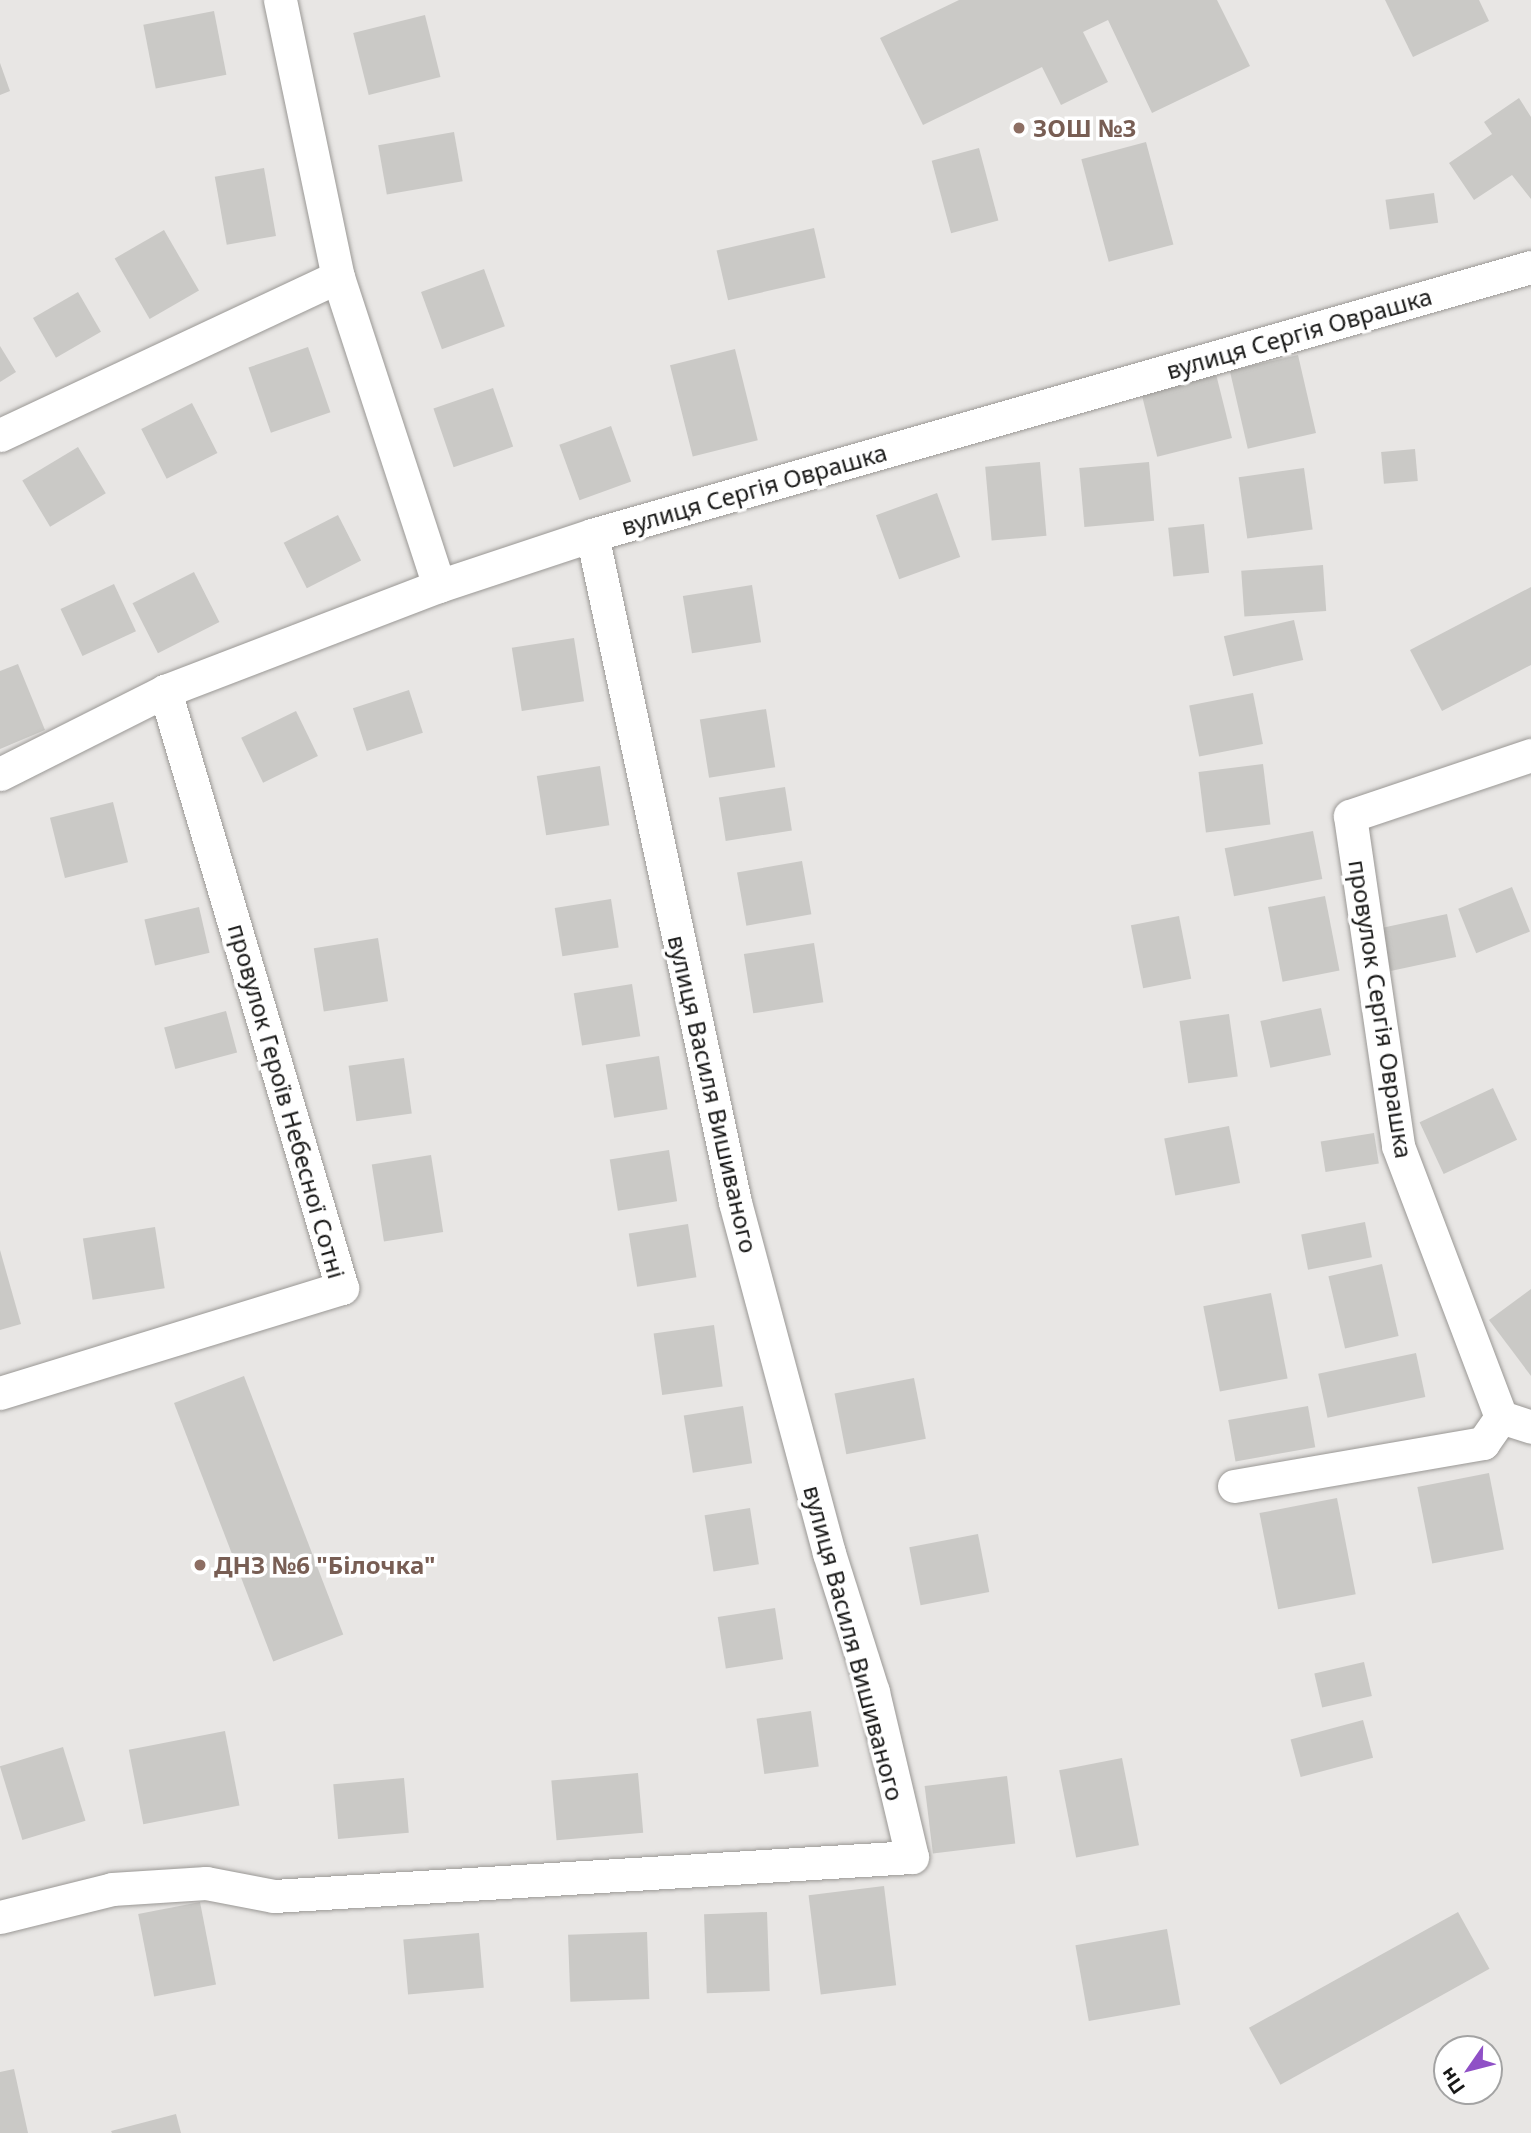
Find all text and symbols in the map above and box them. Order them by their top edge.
place label: ЗОШ №3 [1033,114,1136,142]
marker: ЗОШ №3 [1011,120,1027,136]
street label: вулиця Сергія Оврашка [1163,281,1435,385]
street label: вулиця Сергія Оврашка [618,437,890,541]
street label: провулок Сергія Оврашка [1343,858,1419,1160]
street label: провулок Героїв Небесної Сотні [222,920,352,1282]
street label: вулиця Василя Вишиваного [662,932,764,1256]
street label: вулиця Василя Вишиваного [798,1482,910,1804]
place label: ДНЗ №6 "Білочка" [214,1551,435,1579]
marker: ДНЗ №6 "Білочка" [192,1557,208,1573]
north arrow [1433,2035,1503,2105]
text: Пн [1434,2062,1471,2099]

